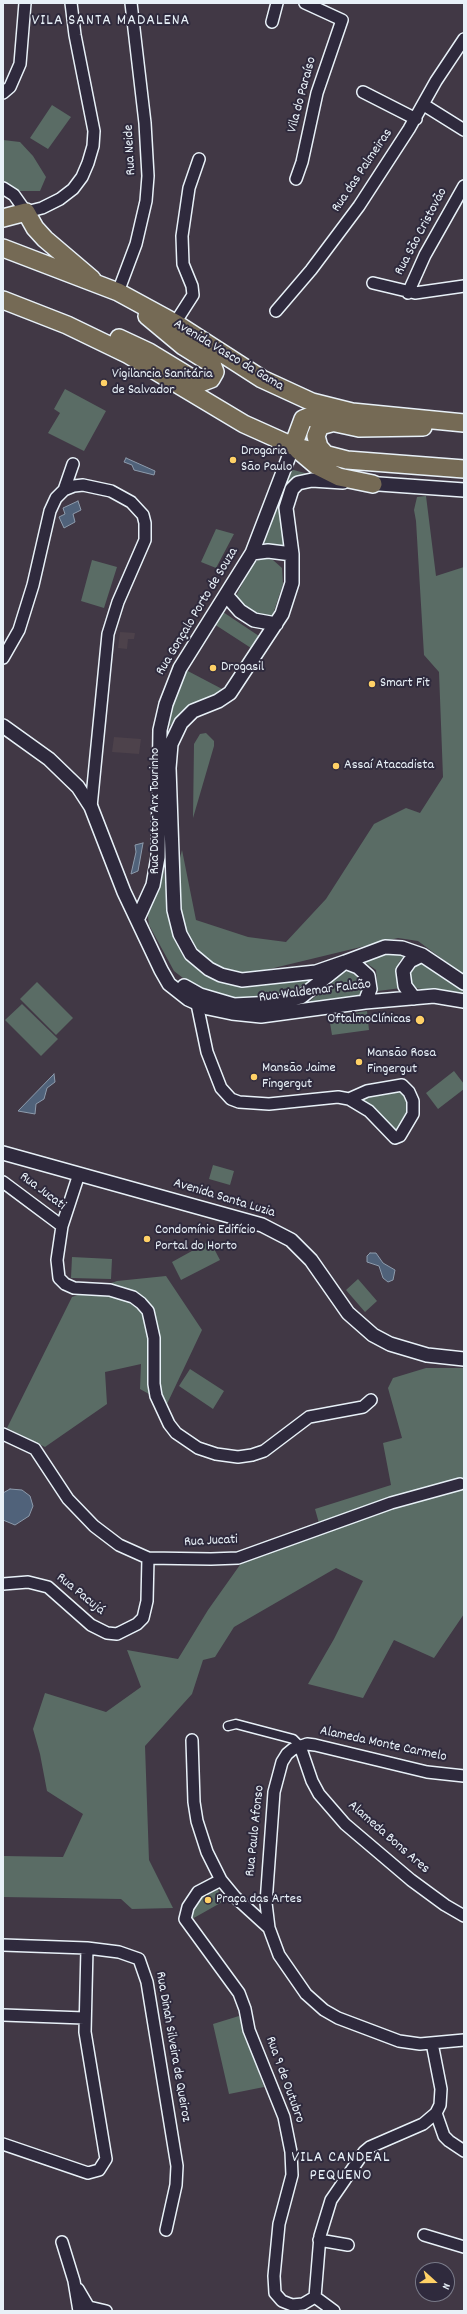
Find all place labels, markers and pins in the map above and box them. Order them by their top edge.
place label: Vigilancia Sanitária de Salvador [112,367,213,400]
marker: Vigilancia Sanitária de Salvador [99,378,109,388]
place label: Drogaria São Paulo [241,444,292,476]
marker: Drogaria São Paulo [228,455,238,465]
place label: Drogasil [221,660,264,676]
marker: Drogasil [208,663,218,673]
place label: Smart Fit [380,676,430,692]
marker: Smart Fit [367,679,377,689]
place label: Assaí Atacadista [344,758,434,774]
marker: Assaí Atacadista [331,761,341,771]
place label: OftalmoClínicas [327,1012,411,1028]
marker: OftalmoClínicas [414,1014,426,1026]
place label: Mansão Rosa Fingergut [367,1046,436,1078]
marker: Mansão Rosa Fingergut [354,1057,364,1067]
place label: Mansão Jaime Fingergut [262,1061,336,1094]
marker: Mansão Jaime Fingergut [249,1072,259,1082]
place label: Condomínio Edifício Portal do Horto [155,1223,255,1256]
marker: Condomínio Edifício Portal do Horto [142,1234,152,1244]
place label: Praça das Artes [216,1892,302,1908]
marker: Praça das Artes [203,1895,213,1905]

